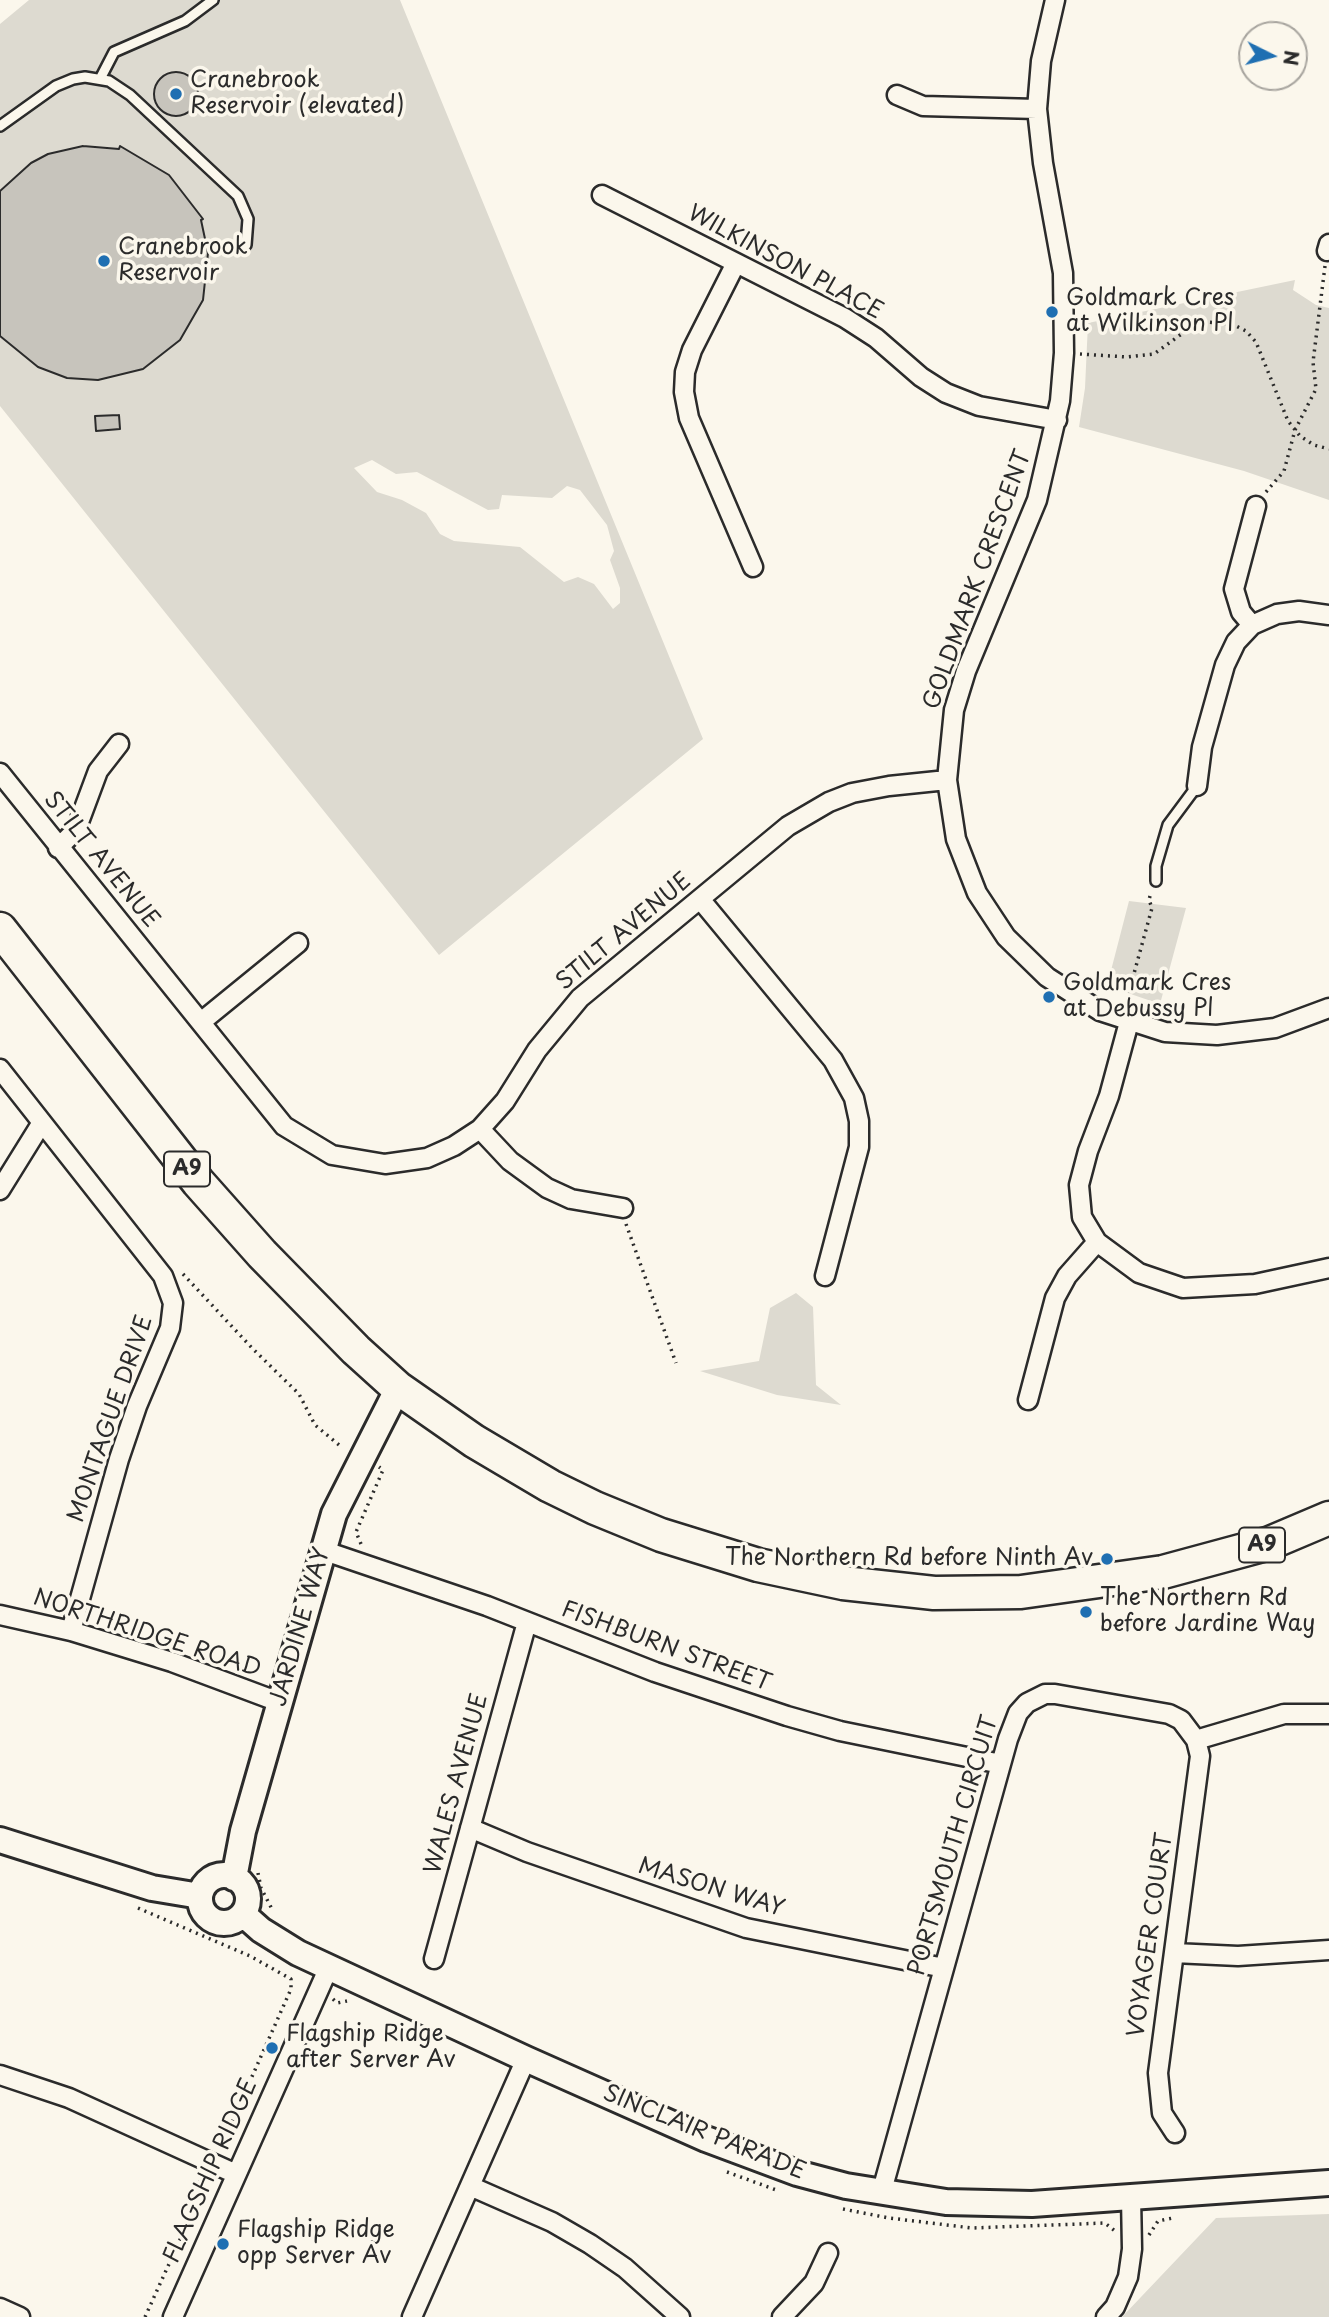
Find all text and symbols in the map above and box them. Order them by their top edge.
north arrow [1238,21,1308,91]
text: N [1277,49,1307,67]
place label: Cranebrook Reservoir (elevated) [190,67,405,121]
marker: Cranebrook Reservoir (elevated) [168,86,184,102]
street label: WILKINSON PLACE [683,200,887,326]
place label: Cranebrook Reservoir [118,234,248,288]
marker: Cranebrook Reservoir [96,253,112,269]
place label: Goldmark Cres at Wilkinson Pl [1066,285,1234,339]
marker: Goldmark Cres at Wilkinson Pl [1044,304,1060,320]
street label: GOLDMARK CRESCENT [918,447,1038,713]
street label: STILT AVENUE [38,786,164,934]
street label: STILT AVENUE [551,868,697,996]
place label: Goldmark Cres at Debussy Pl [1063,970,1231,1024]
marker: Goldmark Cres at Debussy Pl [1041,989,1057,1005]
road number: A9 [164,1152,210,1186]
street label: MONTAGUE DRIVE [63,1312,159,1526]
road number: A9 [1239,1528,1285,1562]
street label: JARDINE WAY [265,1544,337,1710]
place label: The Northern Rd before Ninth Av [725,1545,1093,1573]
marker: The Northern Rd before Ninth Av [1099,1551,1115,1567]
street label: NORTHRIDGE ROAD [30,1584,264,1684]
place label: The Northern Rd before Jardine Way [1100,1585,1315,1639]
street label: FISHBURN STREET [557,1596,775,1698]
marker: The Northern Rd before Jardine Way [1078,1604,1094,1620]
street label: WALES AVENUE [420,1691,494,1877]
street label: PORTSMOUTH CIRCUIT [904,1713,1004,1979]
street label: VOYAGER COURT [1123,1831,1179,2039]
street label: MASON WAY [634,1853,788,1923]
place label: Flagship Ridge after Server Av [286,2021,456,2075]
marker: Flagship Ridge after Server Av [264,2040,280,2056]
street label: FLAGSHIP RIDGE [158,2075,264,2267]
street label: SINCLAIR PARADE [599,2080,809,2186]
place label: Flagship Ridge opp Server Av [237,2217,395,2271]
marker: Flagship Ridge opp Server Av [215,2236,231,2252]

